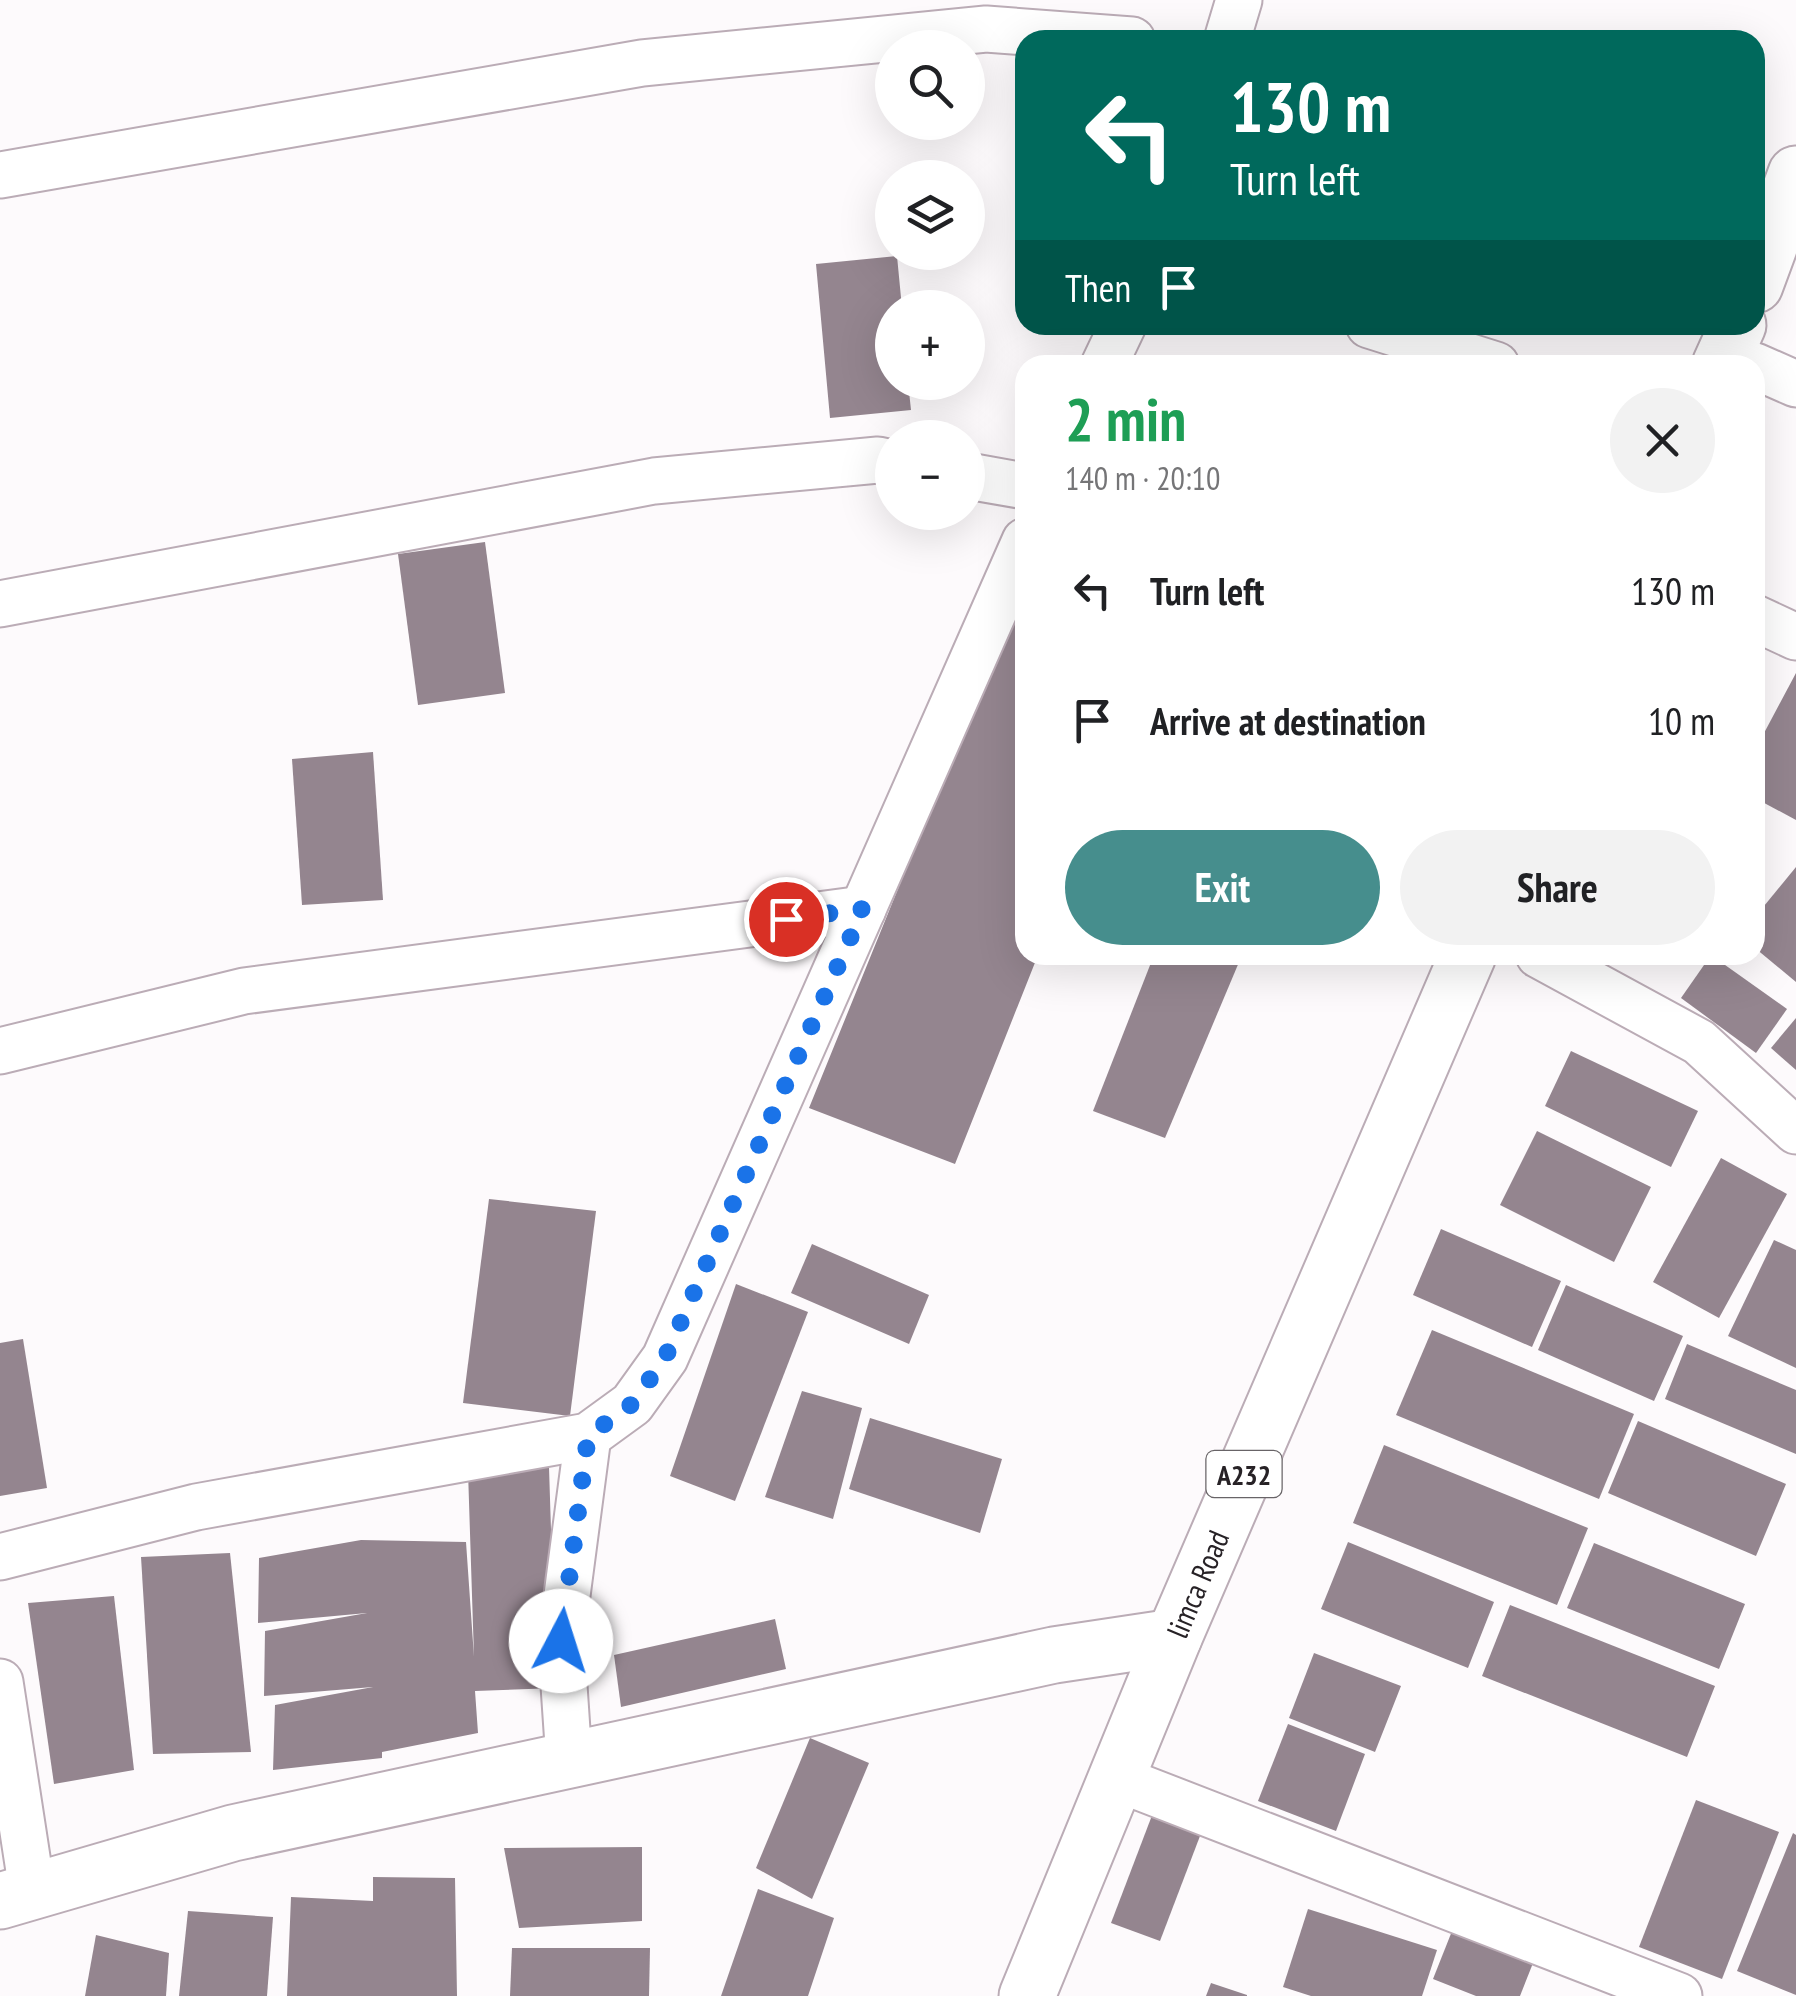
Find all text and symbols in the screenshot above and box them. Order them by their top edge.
map controls [875,30,985,530]
button: search [875,30,985,140]
text: 130 m [1230,61,1391,151]
icon: left [1065,70,1195,200]
text: Turn left [1230,149,1360,207]
button: layers [875,160,985,270]
icon: arrive [1151,260,1206,315]
text: Then [1065,263,1131,312]
button: + [875,290,985,400]
text: 2 min [1065,380,1186,458]
button: close [1610,388,1715,493]
button: − [875,420,985,530]
text: 140 m · 20:10 [1065,457,1220,499]
icon: left [1065,563,1120,618]
text: Turn left [1150,566,1264,615]
text: 130 m [1631,566,1715,615]
icon: arrive [1065,693,1120,748]
text: Arrive at destination [1150,696,1426,745]
text: 10 m [1648,696,1715,745]
button: Exit [1065,830,1380,945]
button: Share [1400,830,1715,945]
pin [744,877,829,962]
icon: arrive [759,892,814,947]
road number: A232 [1206,1451,1282,1497]
street label: limca Road [1157,1524,1237,1644]
position arrow [509,1589,613,1693]

